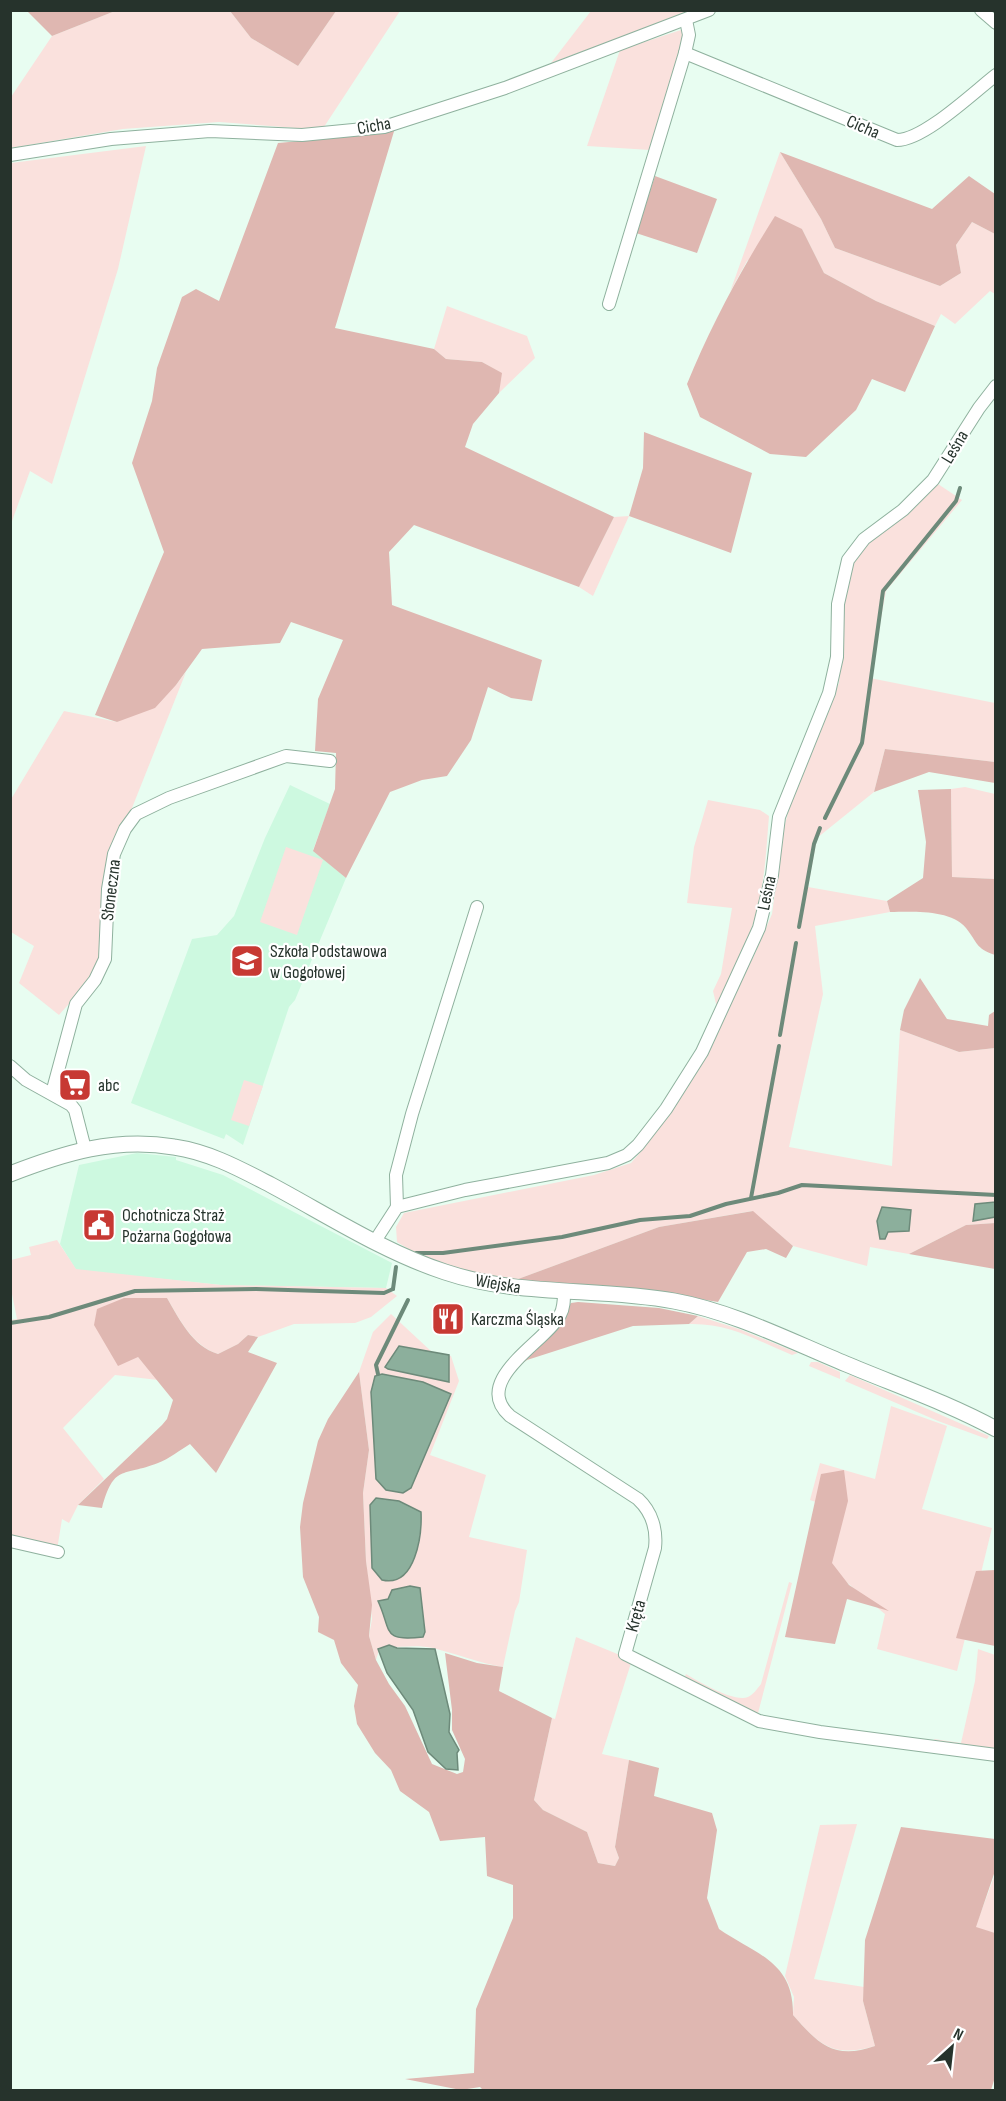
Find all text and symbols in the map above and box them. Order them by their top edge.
street label: Cicha [843,111,883,144]
street label: Cicha [355,113,393,139]
street label: Leśna [937,427,973,467]
street label: Słoneczna [97,858,125,922]
street label: Leśna [753,874,781,912]
place label: Szkoła Podstawowa w Gogołowej [270,941,387,983]
school or university icon: Szkoła Podstawowa w Gogołowej [229,943,265,979]
supermarket icon: abc [57,1067,93,1103]
place label: abc [98,1075,120,1096]
place label: Ochotnicza Straż Pożarna Gogołowa [122,1205,232,1247]
public building icon: Ochotnicza Straż Pożarna Gogołowa [81,1207,117,1243]
street label: Wiejska [474,1270,522,1298]
restaurant icon: Karczma Śląska [430,1301,466,1337]
place label: Karczma Śląska [471,1309,564,1330]
street label: Kręta [621,1597,651,1634]
north arrow [922,2017,982,2077]
text: N [950,2025,966,2045]

